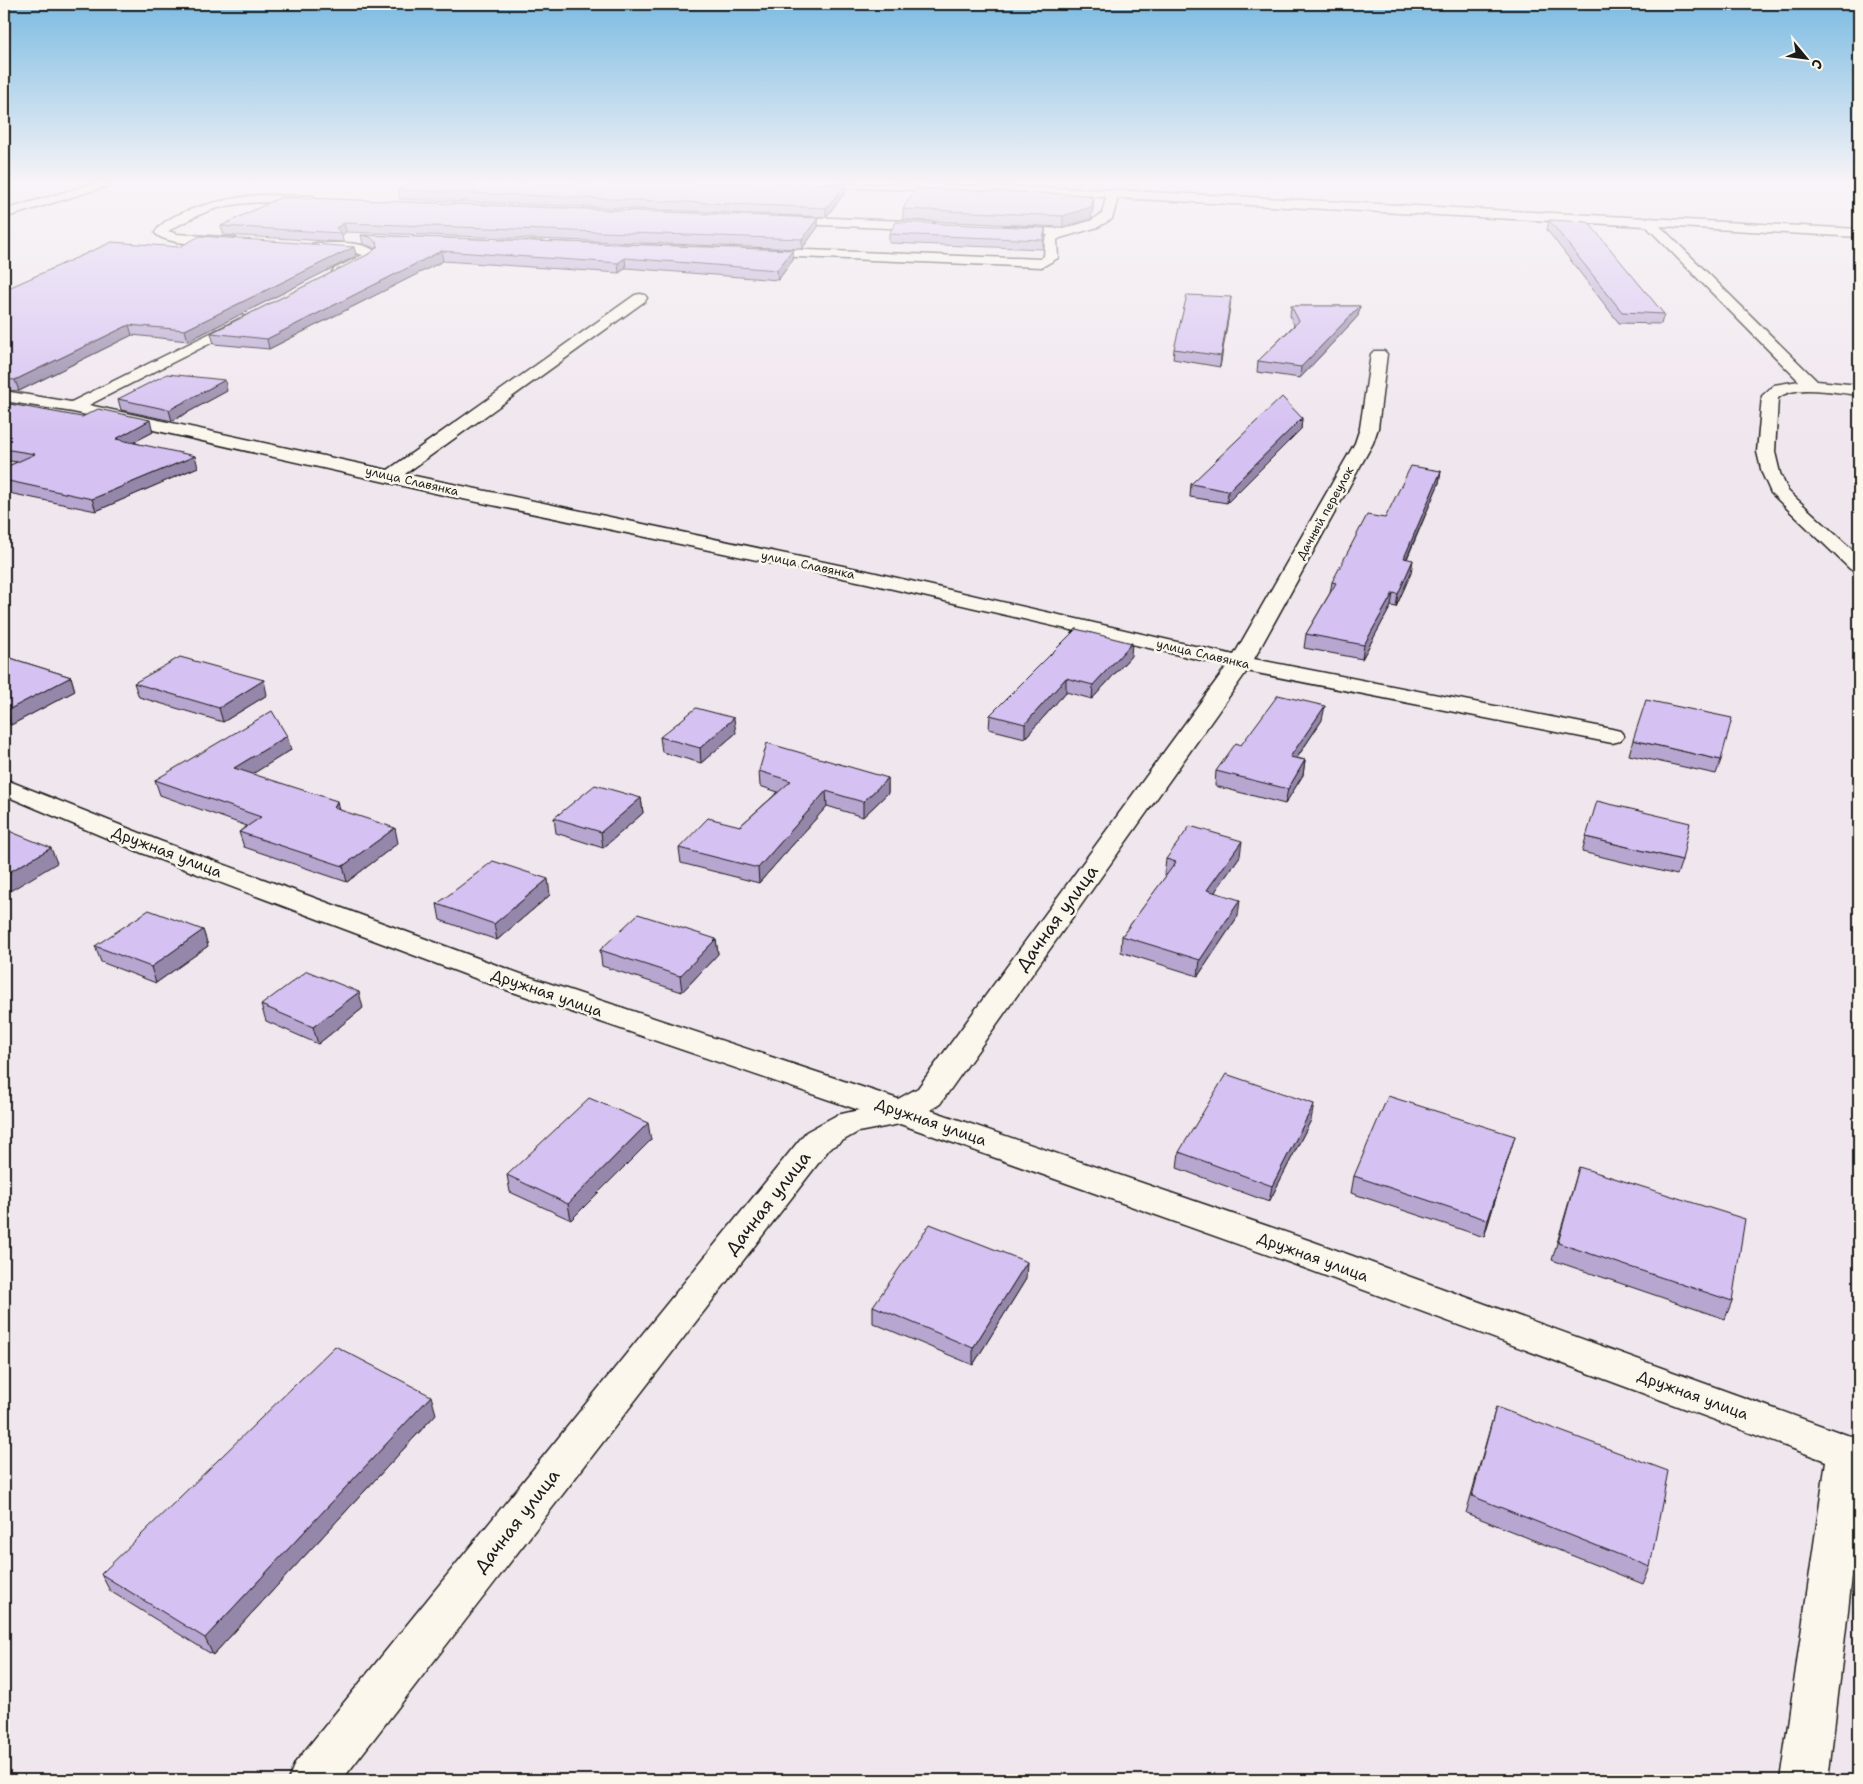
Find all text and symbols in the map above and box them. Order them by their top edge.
north arrow [1780,32,1830,82]
text: С [1807,56,1827,72]
street label: улица Славянка [364,462,461,500]
street label: Дачный переулок [1293,463,1358,562]
street label: улица Славянка [760,547,857,583]
street label: улица Славянка [1155,635,1252,673]
street label: Дружная улица [109,822,226,882]
street label: Дачная улица [1010,860,1104,976]
street label: Дружная улица [489,965,606,1022]
street label: Дружная улица [873,1094,990,1151]
street label: Дачная улица [720,1146,816,1260]
street label: Дружная улица [1255,1228,1372,1287]
street label: Дружная улица [1635,1366,1752,1425]
street label: Дачная улица [469,1464,565,1578]

